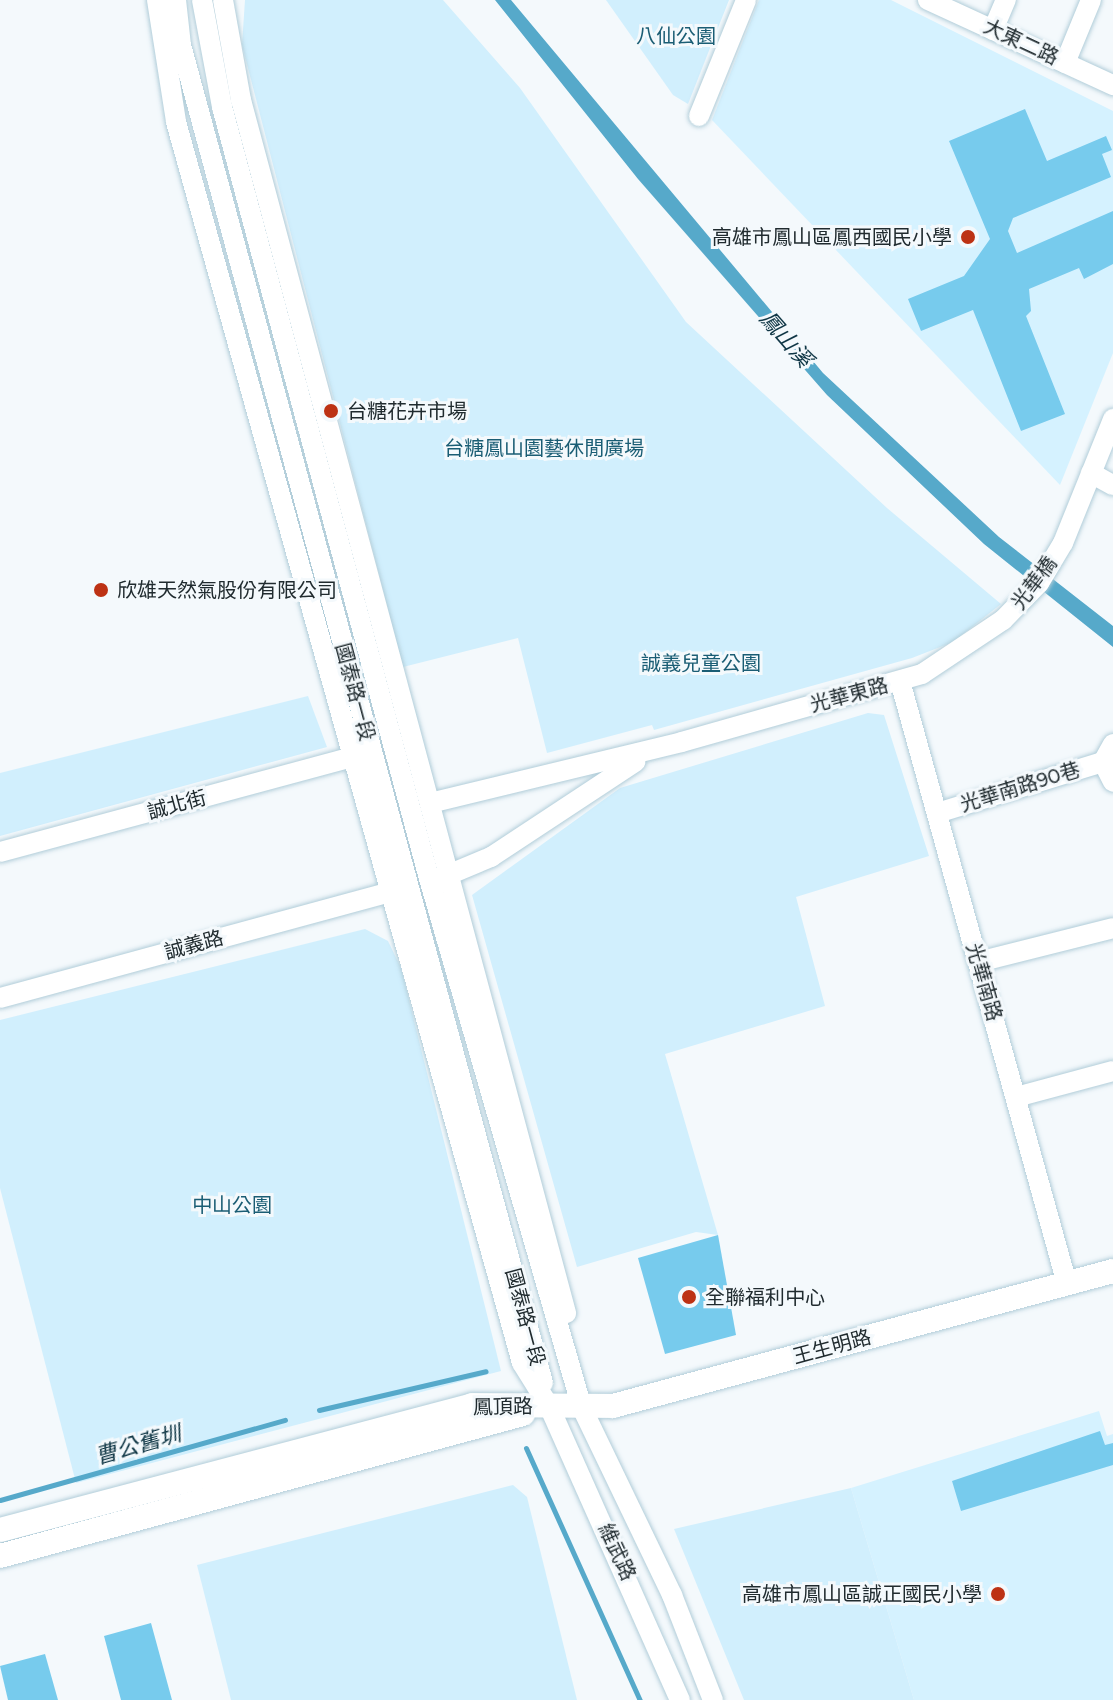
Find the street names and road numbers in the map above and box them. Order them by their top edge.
street label: 大東二路 [980,14,1062,70]
street label: 光華橋 [1006,552,1062,614]
street label: 國泰路一段 [330,641,380,743]
street label: 光華東路 [807,673,891,717]
street label: 光華南路90巷 [957,757,1083,817]
street label: 誠北街 [145,786,209,824]
street label: 誠義路 [162,926,226,964]
street label: 光華南路 [961,940,1007,1024]
street label: 國泰路一段 [500,1266,550,1368]
street label: 王生明路 [790,1325,874,1369]
street label: 鳳頂路 [473,1394,533,1420]
street label: 維武路 [593,1520,641,1584]

